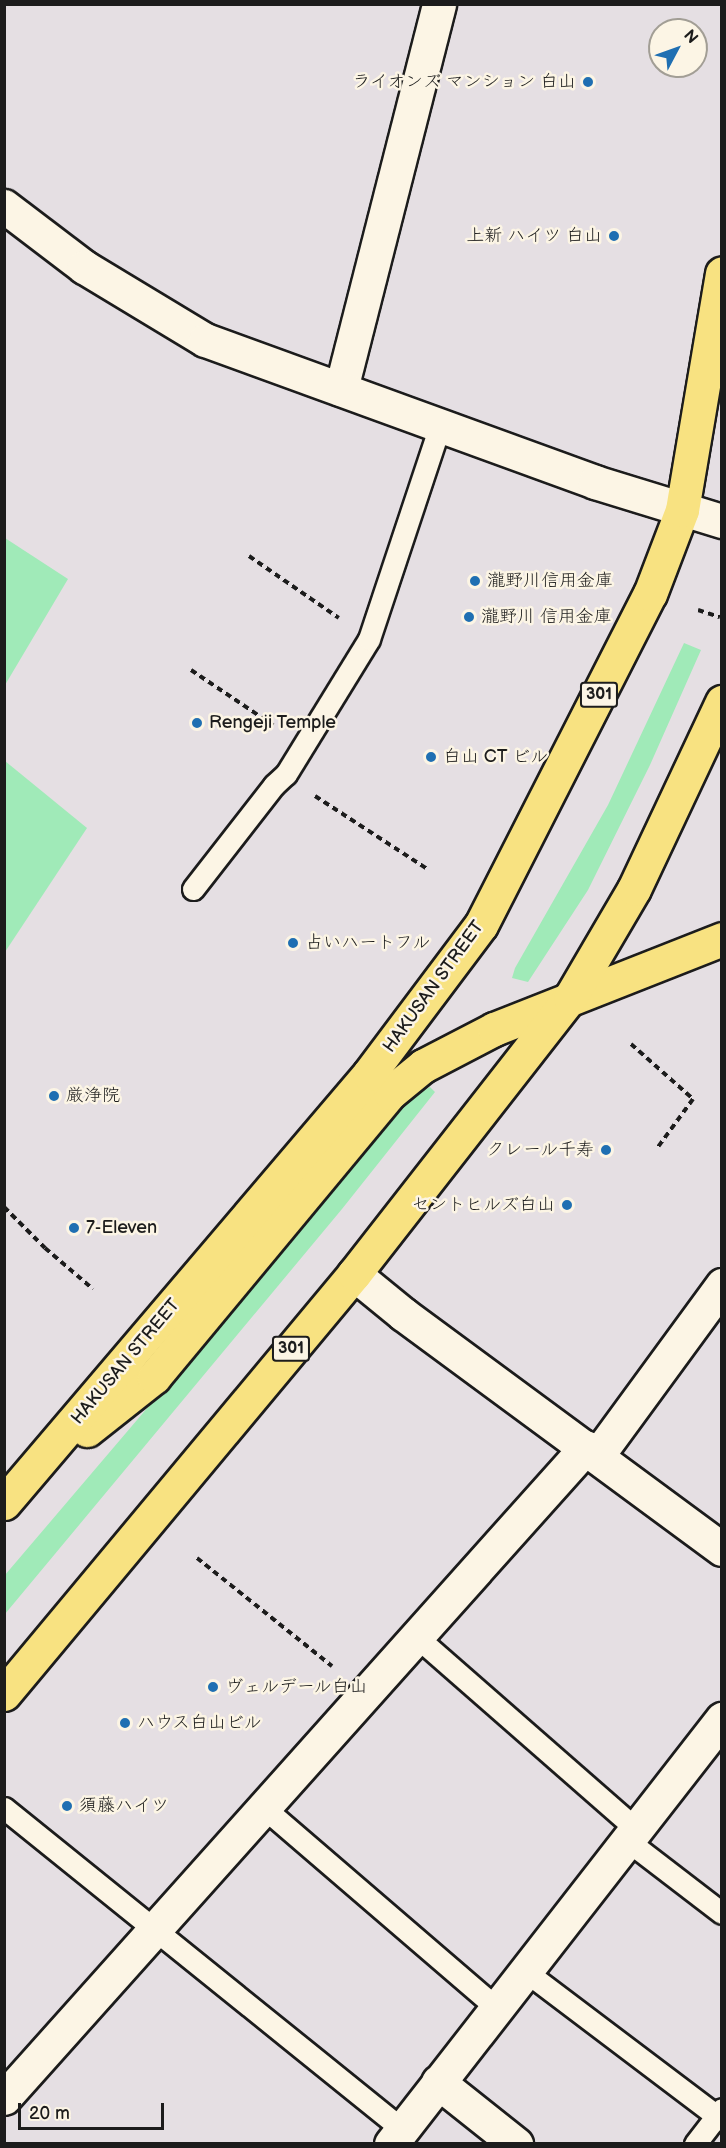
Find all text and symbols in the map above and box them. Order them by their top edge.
north arrow [648,18,708,78]
text: N [679,26,702,48]
place label: ライオンズ マンション 白山 [350,71,576,93]
marker: ライオンズ マンション 白山 [581,75,595,89]
place label: 上新 ハイツ 白山 [466,225,602,247]
marker: 上新 ハイツ 白山 [607,229,621,243]
place label: 瀧野川信用金庫 [487,570,613,592]
marker: 瀧野川信用金庫 [468,574,482,588]
place label: 瀧野川 信用金庫 [481,606,612,628]
marker: 瀧野川 信用金庫 [462,610,476,624]
road number: 301 [580,682,618,708]
place label: Rengeji Temple [209,712,337,734]
marker: Rengeji Temple [190,716,204,730]
place label: 白山 CT ビル [443,746,548,768]
marker: 白山 CT ビル [424,750,438,764]
street label: HAKUSAN STREET [379,917,489,1057]
place label: 占いハートフル [305,932,431,954]
marker: 占いハートフル [286,936,300,950]
place label: 厳浄院 [66,1085,120,1107]
marker: 厳浄院 [47,1089,61,1103]
place label: クレール千寿 [485,1139,594,1161]
marker: クレール千寿 [599,1143,613,1157]
place label: セントヒルズ白山 [411,1194,555,1216]
marker: セントヒルズ白山 [560,1198,574,1212]
place label: 7-Eleven [86,1217,157,1239]
marker: 7-Eleven [67,1221,81,1235]
street label: HAKUSAN STREET [67,1295,185,1429]
road number: 301 [272,1336,310,1362]
place label: ヴェルデール白山 [225,1676,369,1698]
marker: ヴェルデール白山 [206,1680,220,1694]
place label: ハウス白山ビル [137,1712,263,1734]
marker: ハウス白山ビル [118,1716,132,1730]
place label: 須藤ハイツ [79,1795,169,1817]
marker: 須藤ハイツ [60,1799,74,1813]
scale bar [21,2091,166,2129]
text: 20 m [29,2103,70,2124]

